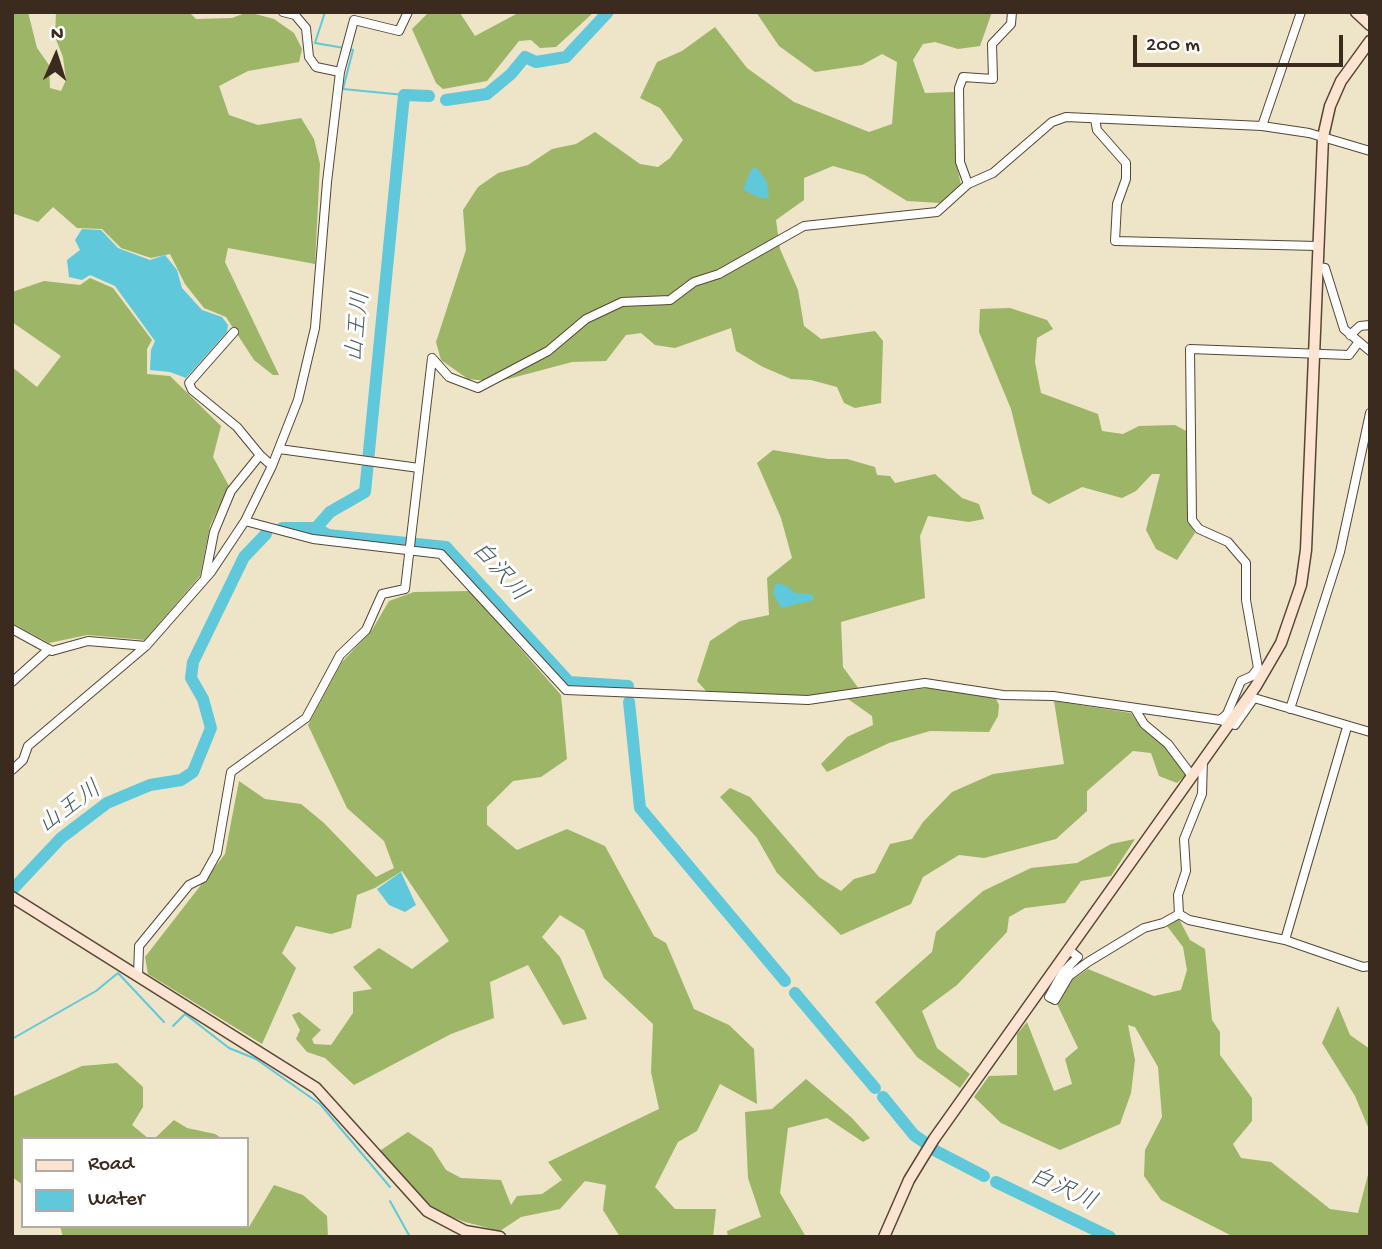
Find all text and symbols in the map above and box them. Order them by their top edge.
north arrow [21,21,91,91]
scale bar [1137,21,1347,65]
text: N [50,23,64,46]
text: 200 m [1146,34,1200,59]
water label: 山王川 [342,290,378,364]
water label: 白沢川 [463,537,533,609]
water label: 山王川 [33,776,109,842]
legend [21,1137,248,1228]
text: Road [88,1153,134,1178]
water label: 白沢川 [1023,1163,1101,1219]
text: Water [88,1188,144,1213]

